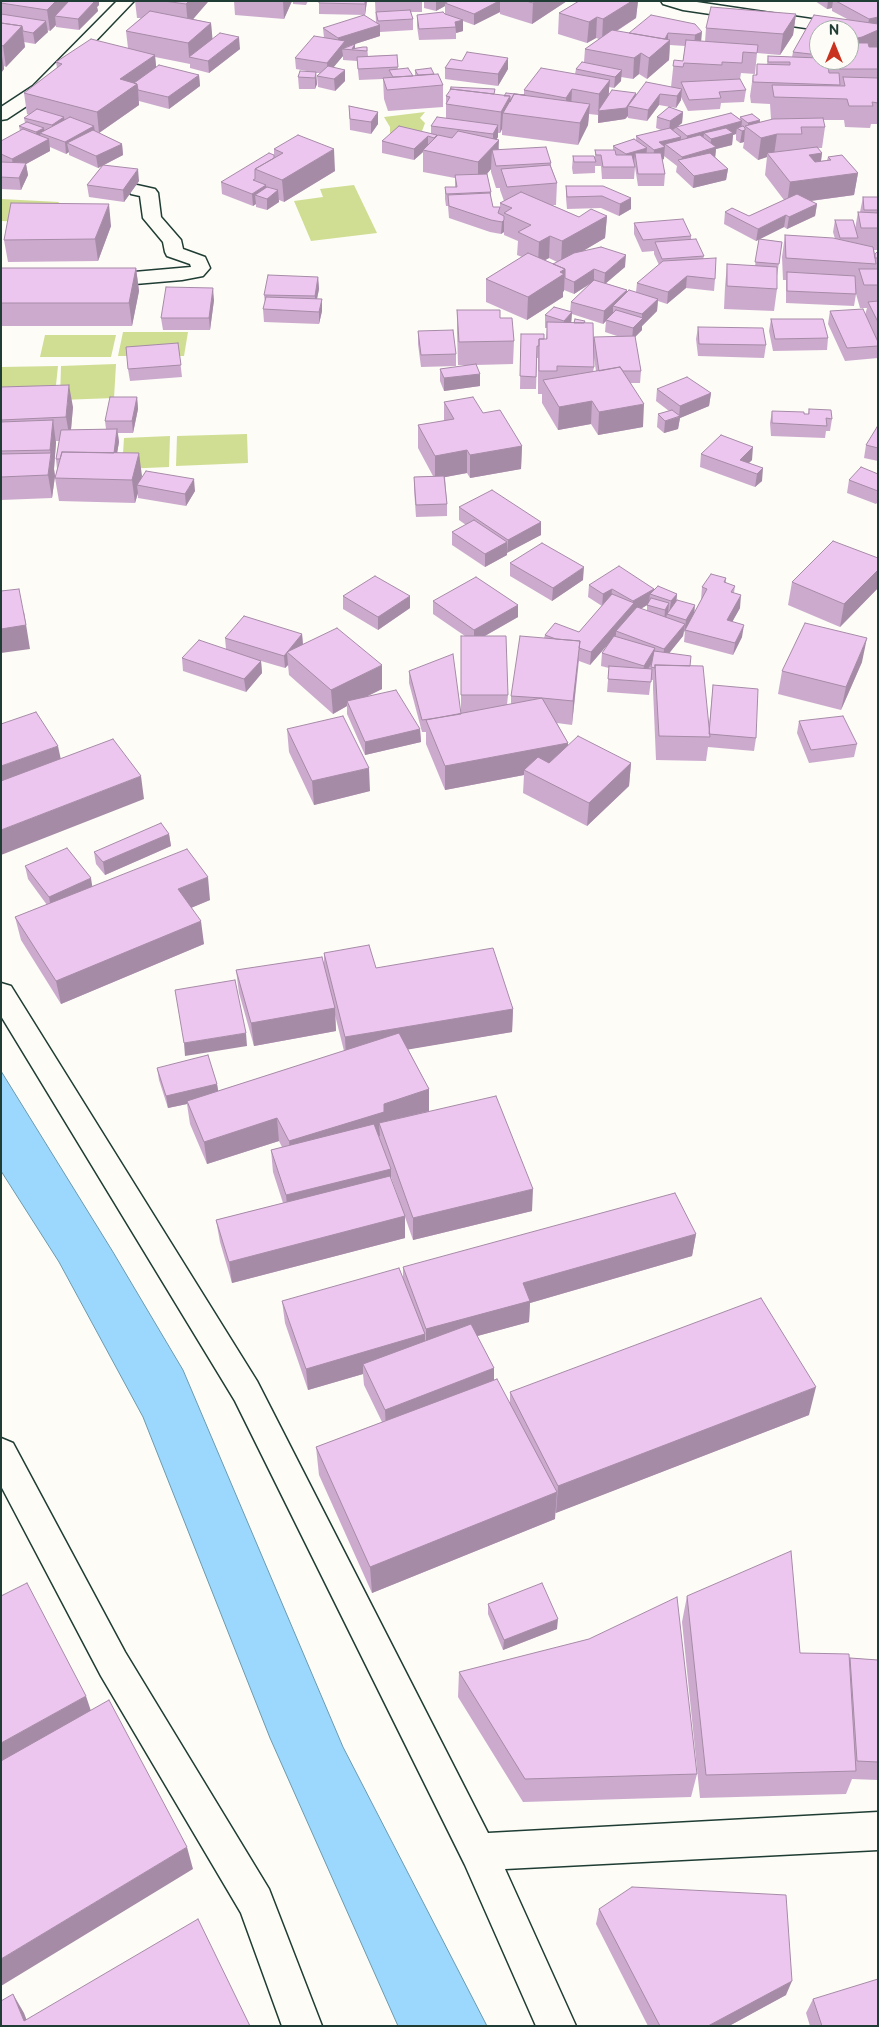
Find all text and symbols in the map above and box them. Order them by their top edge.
north arrow [809,20,859,70]
text: N [829,22,839,39]

